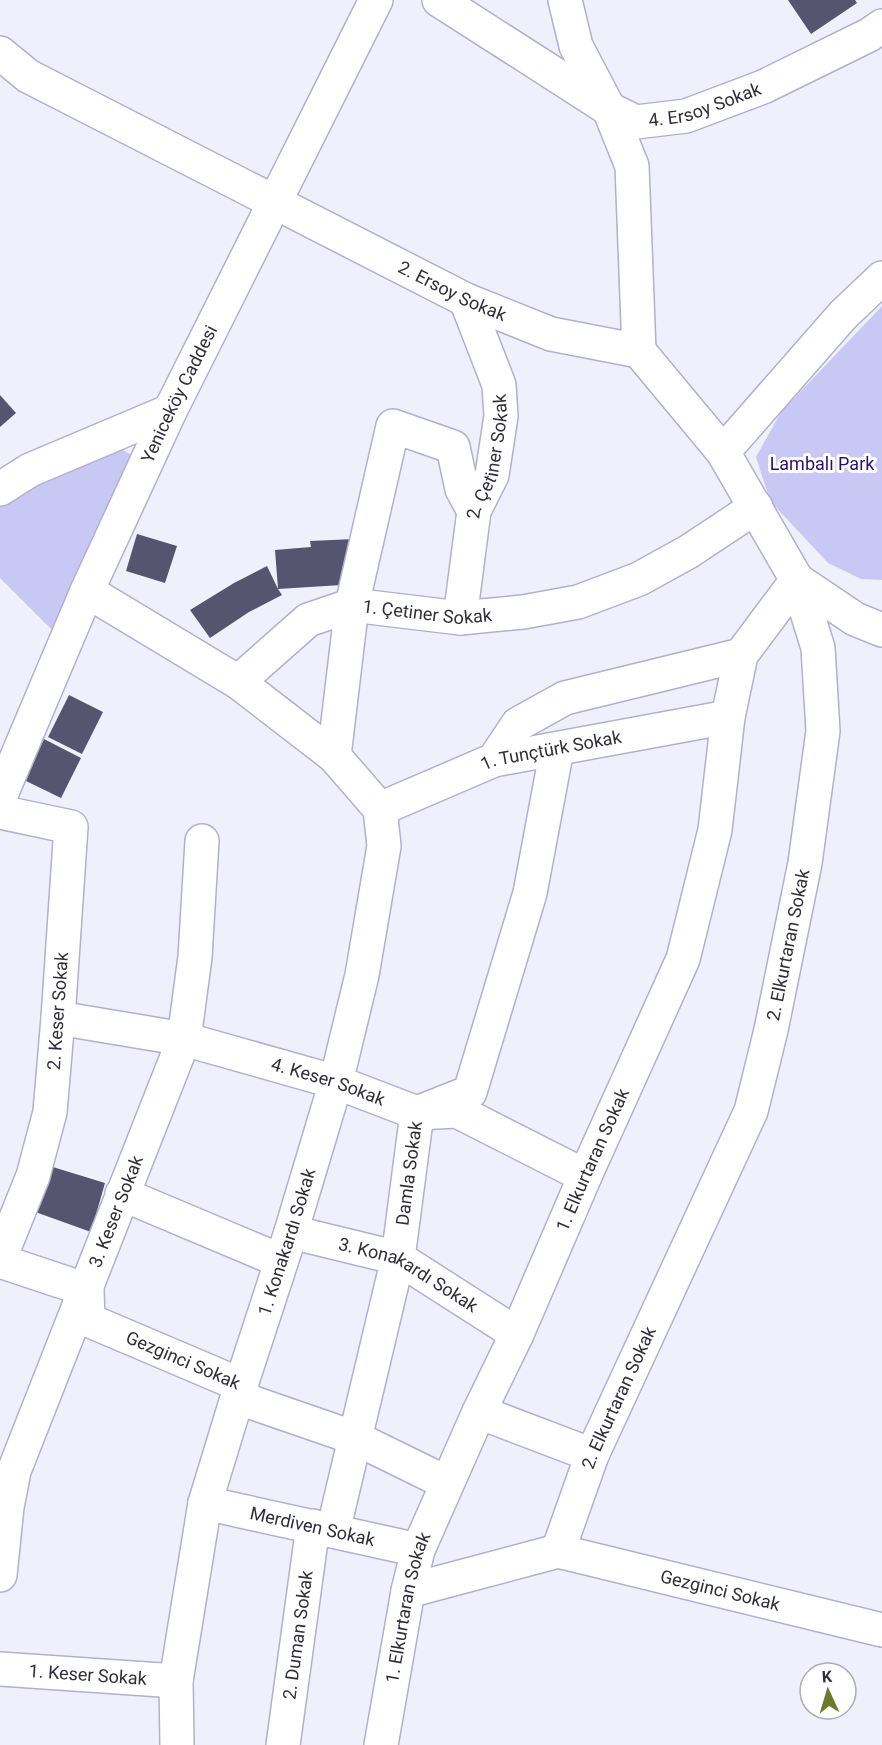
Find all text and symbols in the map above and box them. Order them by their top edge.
street label: 4. Ersoy Sokak [647,77,765,130]
street label: 2. Ersoy Sokak [395,256,510,325]
street label: Yeniceköy Caddesi [137,322,221,466]
street label: 2. Çetiner Sokak [462,392,512,520]
park label: Lambalı Park [770,453,875,474]
street label: 1. Çetiner Sokak [361,595,494,628]
street label: 1. Tunçtürk Sokak [477,726,624,775]
street label: 2. Elkurtaran Sokak [762,866,814,1023]
street label: 2. Keser Sokak [43,950,72,1071]
street label: 4. Keser Sokak [269,1053,389,1110]
street label: 1. Elkurtaran Sokak [551,1084,634,1234]
street label: Damla Sokak [391,1119,426,1227]
street label: 3. Keser Sokak [84,1151,147,1270]
street label: 1. Konakardı Sokak [253,1165,320,1318]
street label: 3. Konakardı Sokak [337,1233,483,1317]
street label: 2. Elkurtaran Sokak [577,1322,660,1471]
street label: Gezginci Sokak [123,1326,244,1394]
street label: Merdiven Sokak [248,1502,378,1550]
street label: 1. Elkurtaran Sokak [381,1528,435,1685]
street label: Gezginci Sokak [658,1565,783,1615]
street label: 2. Duman Sokak [278,1568,317,1701]
street label: 1. Keser Sokak [28,1660,148,1689]
north arrow [798,1661,858,1721]
text: K [821,1667,834,1686]

